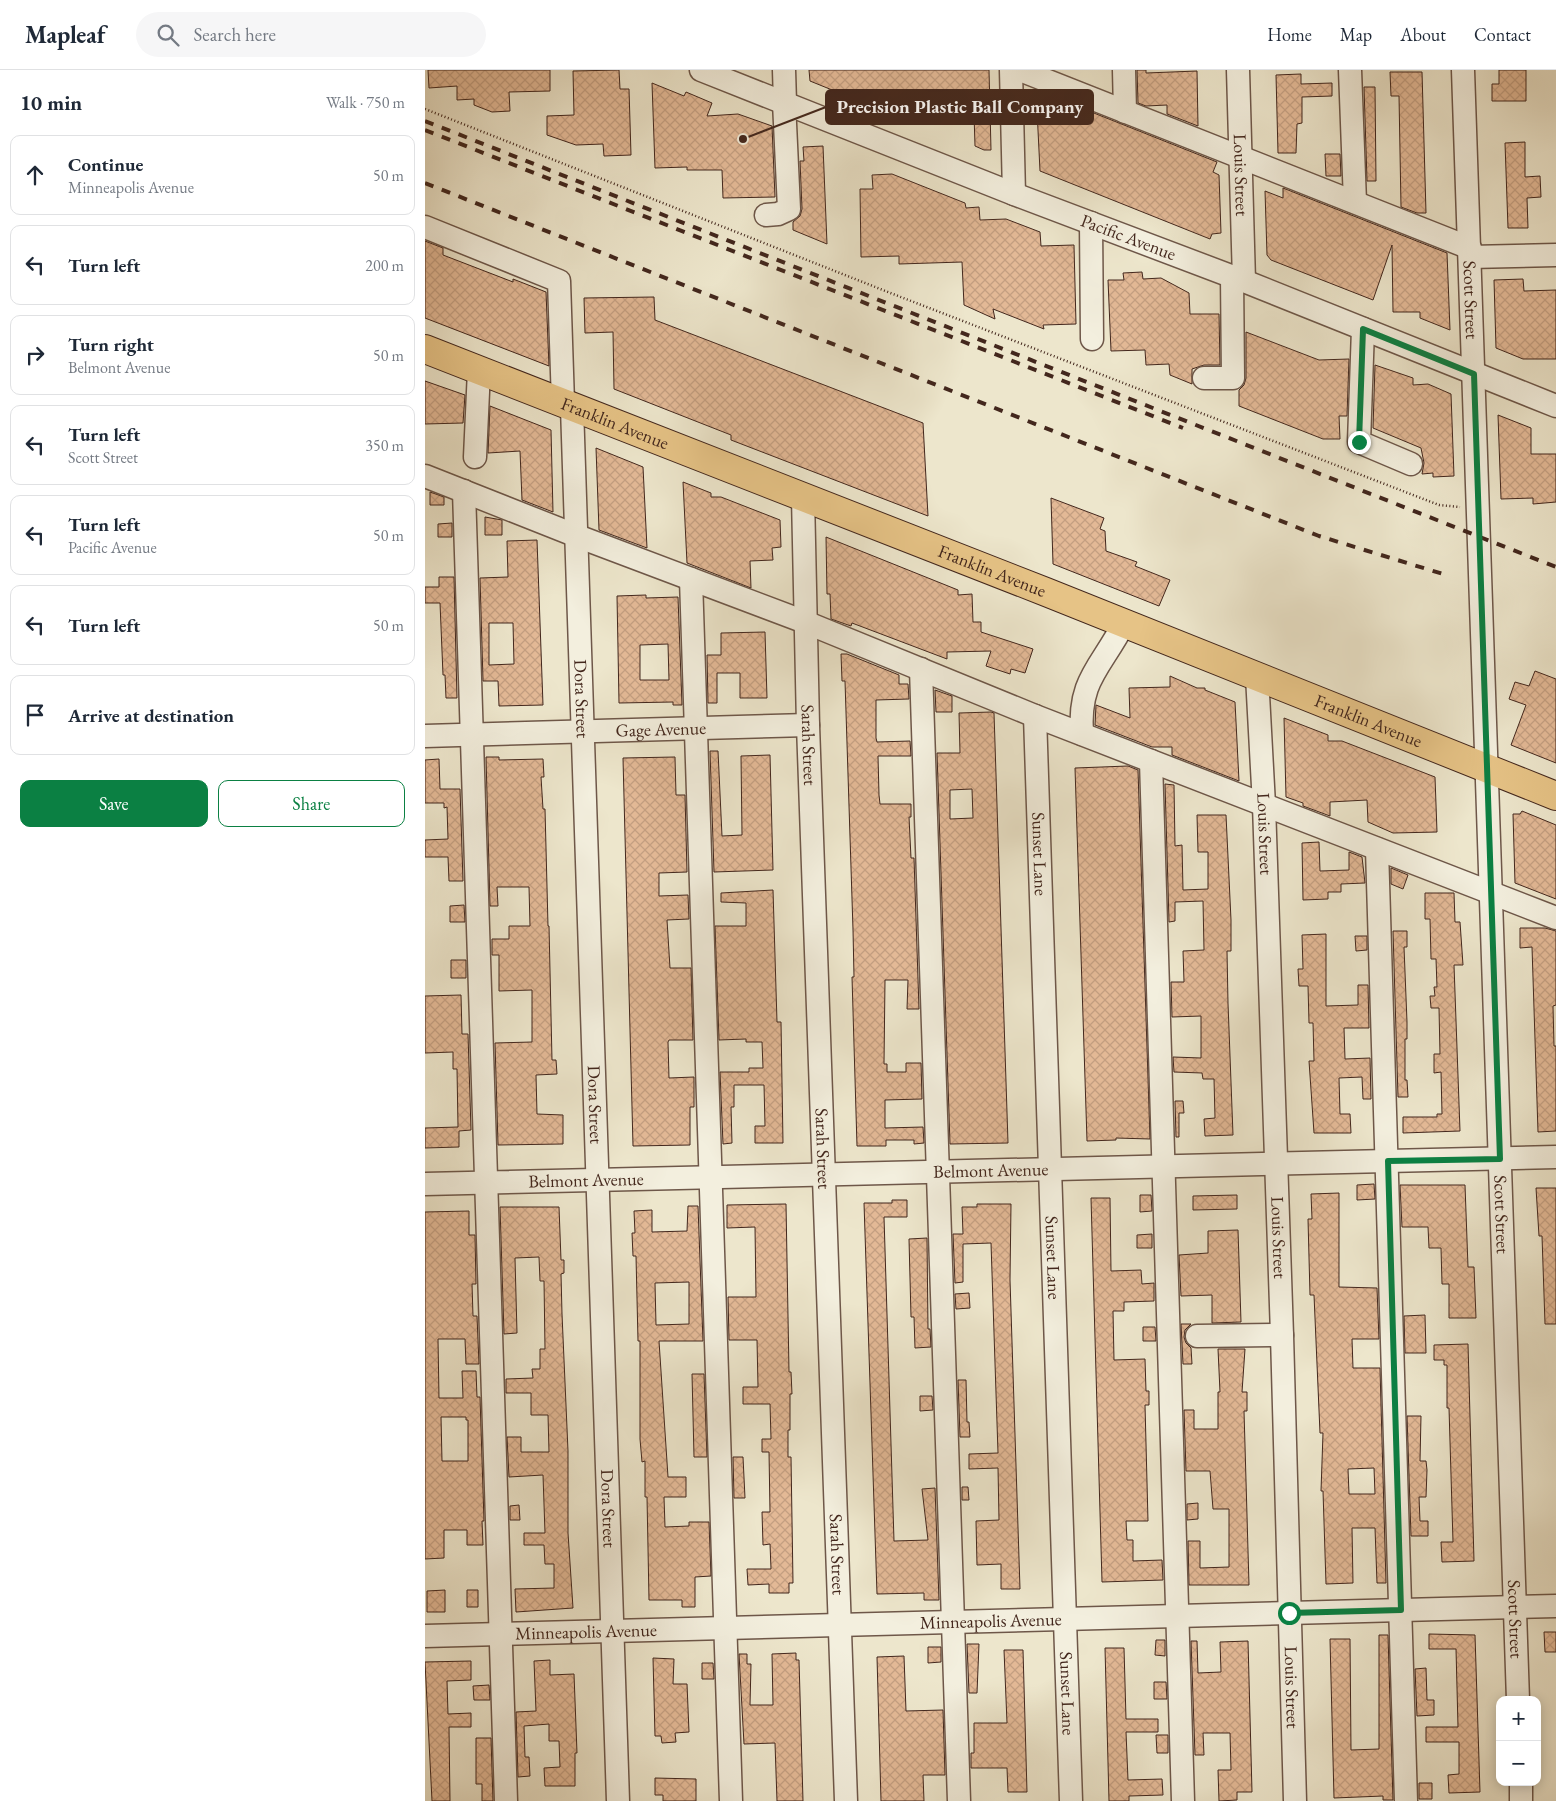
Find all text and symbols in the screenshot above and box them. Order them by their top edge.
search box [136,12,486,57]
text: Mapleaf [25,19,106,50]
icon: search [154,21,182,49]
text: Search here [194,22,276,47]
text: Home [1267,23,1312,46]
text: Map [1340,23,1372,46]
text: About [1400,23,1446,46]
text: Contact [1474,23,1531,46]
text: 10 min [20,89,82,116]
callout: Precision Plastic Ball Company [826,90,1093,124]
text: Walk · 750 m [326,92,405,113]
text: Precision Plastic Ball Company [837,94,1084,119]
street label: Louis Street [1229,133,1254,217]
text: Continue [68,152,143,177]
icon: ahead [21,161,49,189]
text: 50 m [373,165,404,186]
text: Minneapolis Avenue [68,177,194,198]
street label: Pacific Avenue [1078,208,1179,265]
icon: left [21,251,49,279]
text: Turn left [68,253,140,278]
text: 200 m [365,255,404,276]
street label: Scott Street [1458,260,1484,340]
text: Turn right [68,332,154,357]
icon: right [21,341,49,369]
text: 50 m [373,345,404,366]
text: Belmont Avenue [68,357,170,378]
street label: Franklin Avenue [558,391,672,454]
text: Turn left [68,422,140,447]
icon: left [21,431,49,459]
route end [1348,431,1371,454]
text: 350 m [365,435,404,456]
text: Scott Street [68,447,138,468]
text: Turn left [68,512,140,537]
icon: left [21,521,49,549]
text: 50 m [373,525,404,546]
text: Pacific Avenue [68,537,157,558]
street label: Franklin Avenue [935,539,1050,602]
icon: left [21,611,49,639]
text: Turn left [68,613,140,638]
text: 50 m [373,615,404,636]
street label: Dora Street [569,659,595,739]
street label: Franklin Avenue [1311,689,1426,752]
icon: arrive [21,701,49,729]
text: Arrive at destination [68,703,234,728]
street label: Sarah Street [797,704,822,786]
street label: Gage Avenue [615,716,706,742]
button: Save [20,780,208,827]
button: Share [218,780,405,827]
street label: Louis Street [1252,792,1278,876]
street label: Sunset Lane [1027,812,1053,896]
street label: Dora Street [583,1065,608,1145]
street label: Sarah Street [811,1108,836,1190]
street label: Belmont Avenue [933,1157,1049,1183]
street label: Belmont Avenue [528,1167,644,1193]
street label: Scott Street [1489,1175,1515,1254]
street label: Louis Street [1266,1196,1292,1279]
street label: Sunset Lane [1041,1215,1066,1300]
street label: Dora Street [596,1469,622,1549]
street label: Sarah Street [825,1513,851,1596]
street label: Scott Street [1503,1579,1529,1659]
route start [1278,1602,1301,1625]
street label: Minneapolis Avenue [920,1607,1062,1634]
street label: Minneapolis Avenue [515,1618,657,1645]
street label: Louis Street [1280,1646,1305,1729]
street label: Sunset Lane [1055,1651,1081,1736]
map controls [1496,1696,1541,1786]
button: + [1496,1696,1541,1741]
button: − [1496,1741,1541,1786]

